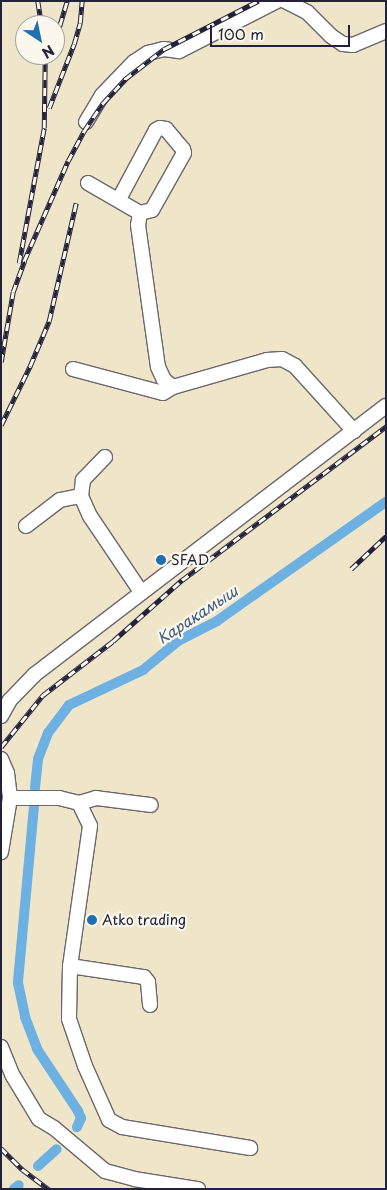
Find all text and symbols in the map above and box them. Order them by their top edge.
north arrow [15,15,65,65]
scale bar [212,15,352,47]
text: 100 m [218,22,264,45]
text: N [38,40,59,64]
place label: SFAD [171,552,209,568]
marker: SFAD [155,554,167,566]
water label: Каракамыш [153,581,241,647]
place label: Atko trading [102,912,188,928]
marker: Atko trading [86,914,98,926]

